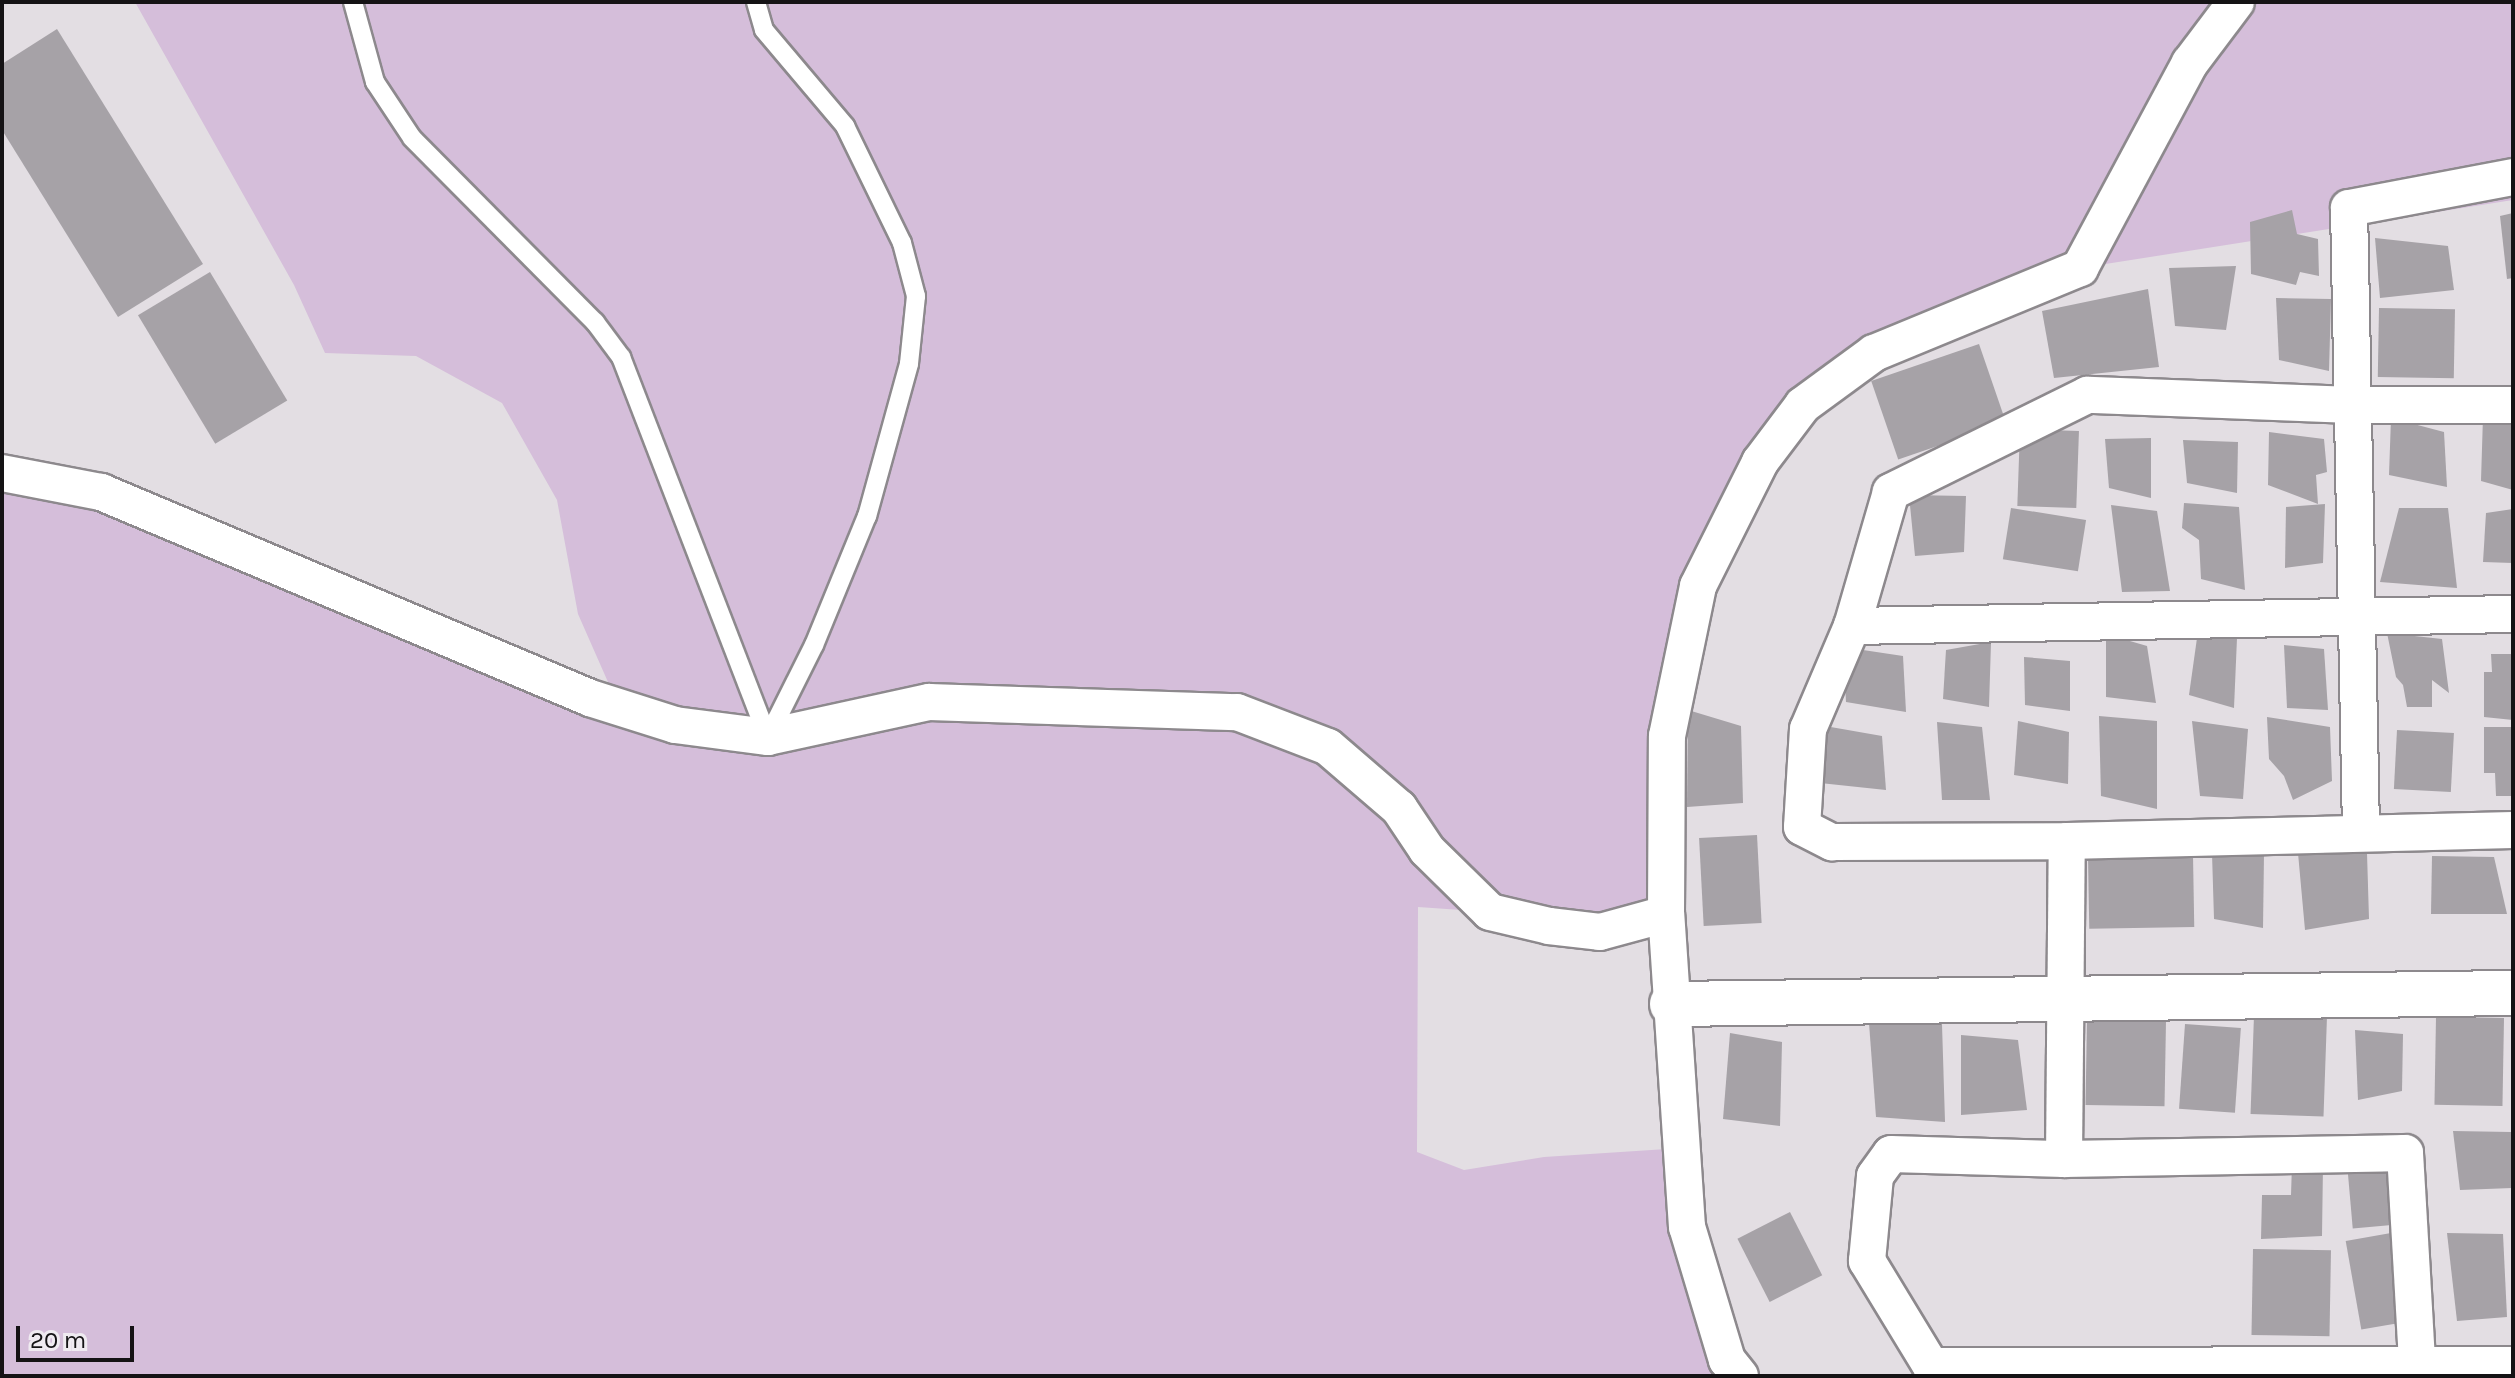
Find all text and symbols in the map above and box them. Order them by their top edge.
scale bar [20,1310,138,1360]
text: 20 m [30,1326,86,1354]

